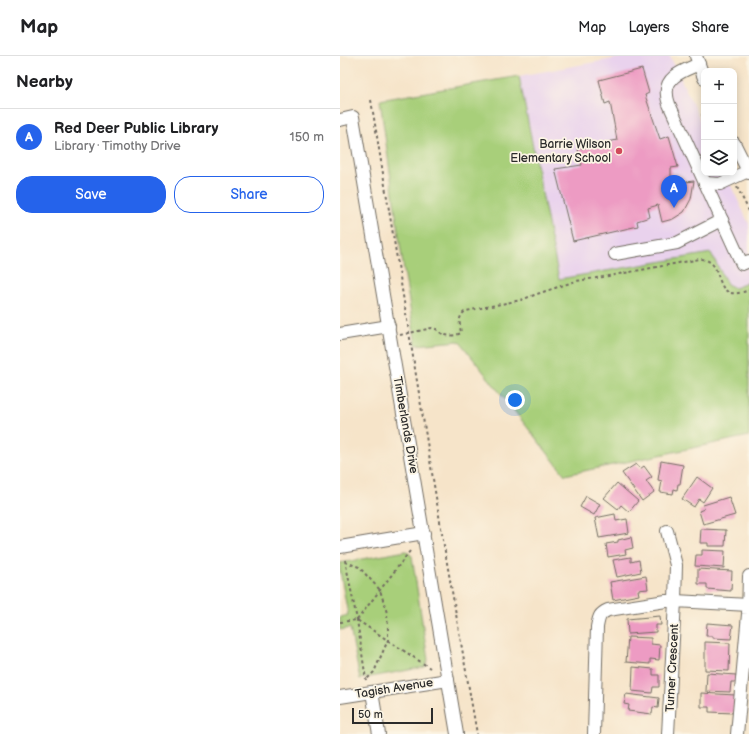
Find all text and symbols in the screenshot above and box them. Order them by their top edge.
text: Map [20,16,58,39]
text: Map [578,19,606,36]
text: Layers [628,19,670,36]
text: Share [692,19,729,36]
map controls [701,68,737,176]
button: + [701,68,737,104]
text: Nearby [16,72,73,92]
button: − [701,104,737,140]
text: Red Deer Public Library [54,119,218,138]
text: A [25,129,33,145]
text: 150 m [290,129,324,145]
place label: Barrie Wilson Elementary School [510,137,611,166]
text: Library · Timothy Drive [54,138,181,154]
button: layers [701,140,737,176]
marker: Barrie Wilson Elementary School [614,146,624,156]
pin: A [661,175,687,208]
button: Save [16,176,166,213]
button: Share [174,176,324,213]
street label: Timberlands Drive [390,375,421,475]
your location [505,390,525,410]
street label: Turner Crescent [663,623,682,713]
street label: Tagish Avenue [354,675,434,702]
scale bar [352,706,433,725]
text: 50 m [358,708,383,721]

